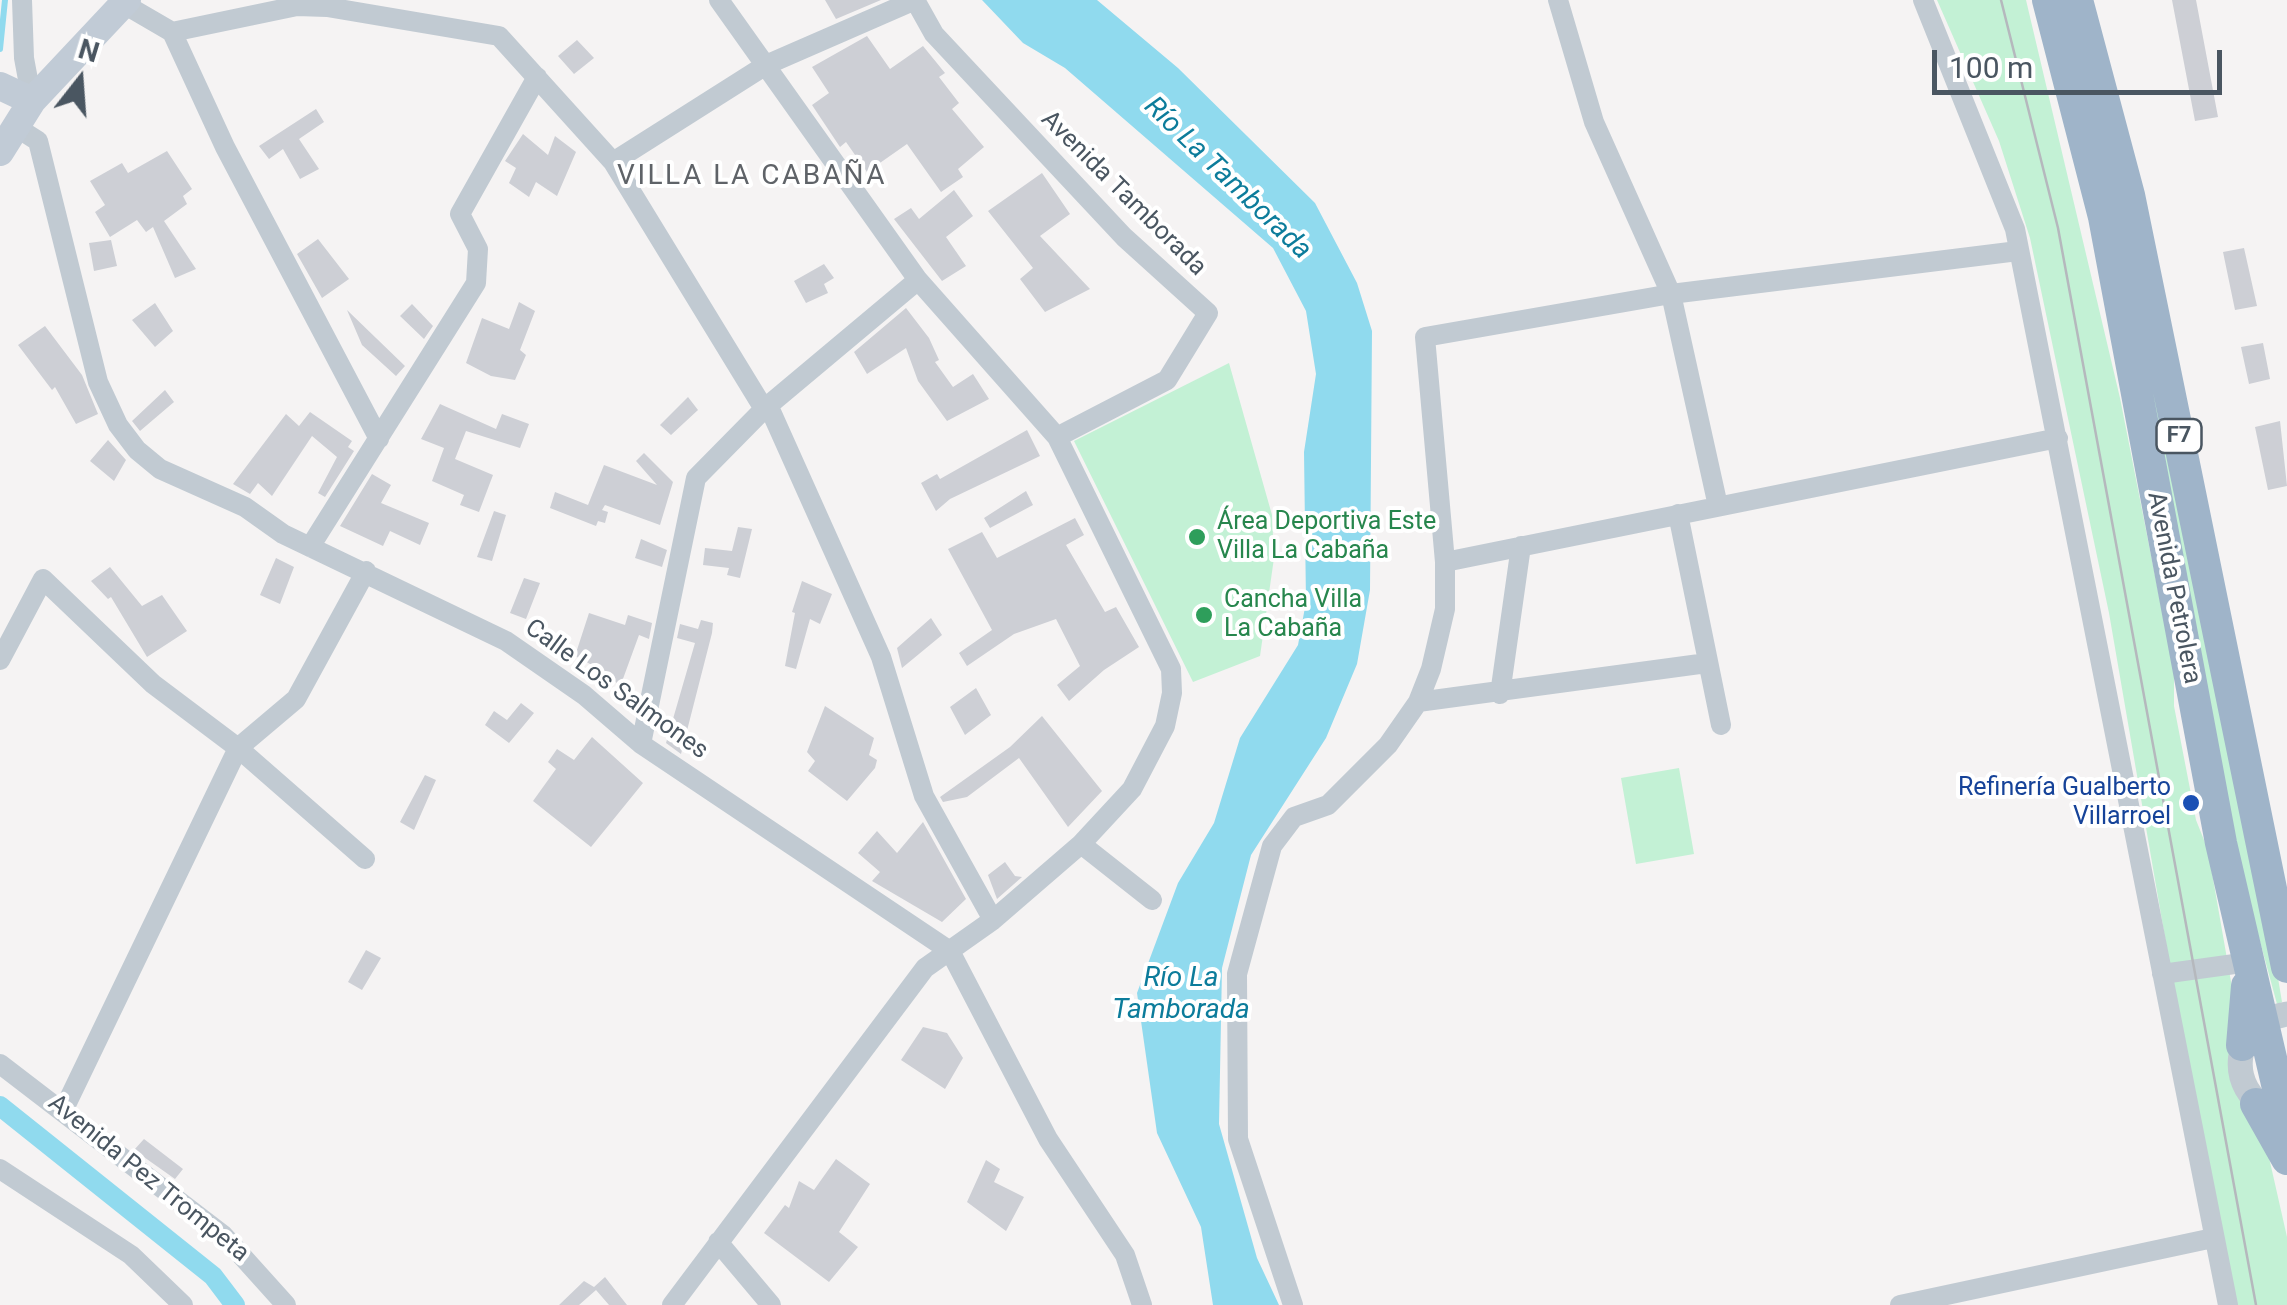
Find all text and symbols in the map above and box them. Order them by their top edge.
north arrow [30,30,130,130]
scale bar [1937,30,2227,92]
text: N [75,32,103,69]
text: 100 m [1949,50,2033,85]
water label: Río La Tamborada [1136,91,1318,267]
street label: Avenida Tamborada [1034,105,1212,283]
district label: VILLA LA CABAÑA [617,160,887,194]
road number: F7 [2156,419,2202,453]
street label: Avenida Petrolera [2140,489,2206,687]
place label: Área Deportiva Este Villa La Cabaña [1217,508,1436,567]
marker: Área Deportiva Este Villa La Cabaña [1186,526,1208,548]
place label: Cancha Villa La Cabaña [1224,586,1362,645]
marker: Cancha Villa La Cabaña [1193,604,1215,626]
street label: Calle Los Salmones [519,614,713,766]
place label: Refinería Gualberto Villarroel [1958,774,2171,833]
marker: Refinería Gualberto Villarroel [2180,792,2202,814]
water label: Río La Tamborada [1112,962,1250,1028]
street label: Avenida Pez Trompeta [42,1089,254,1269]

